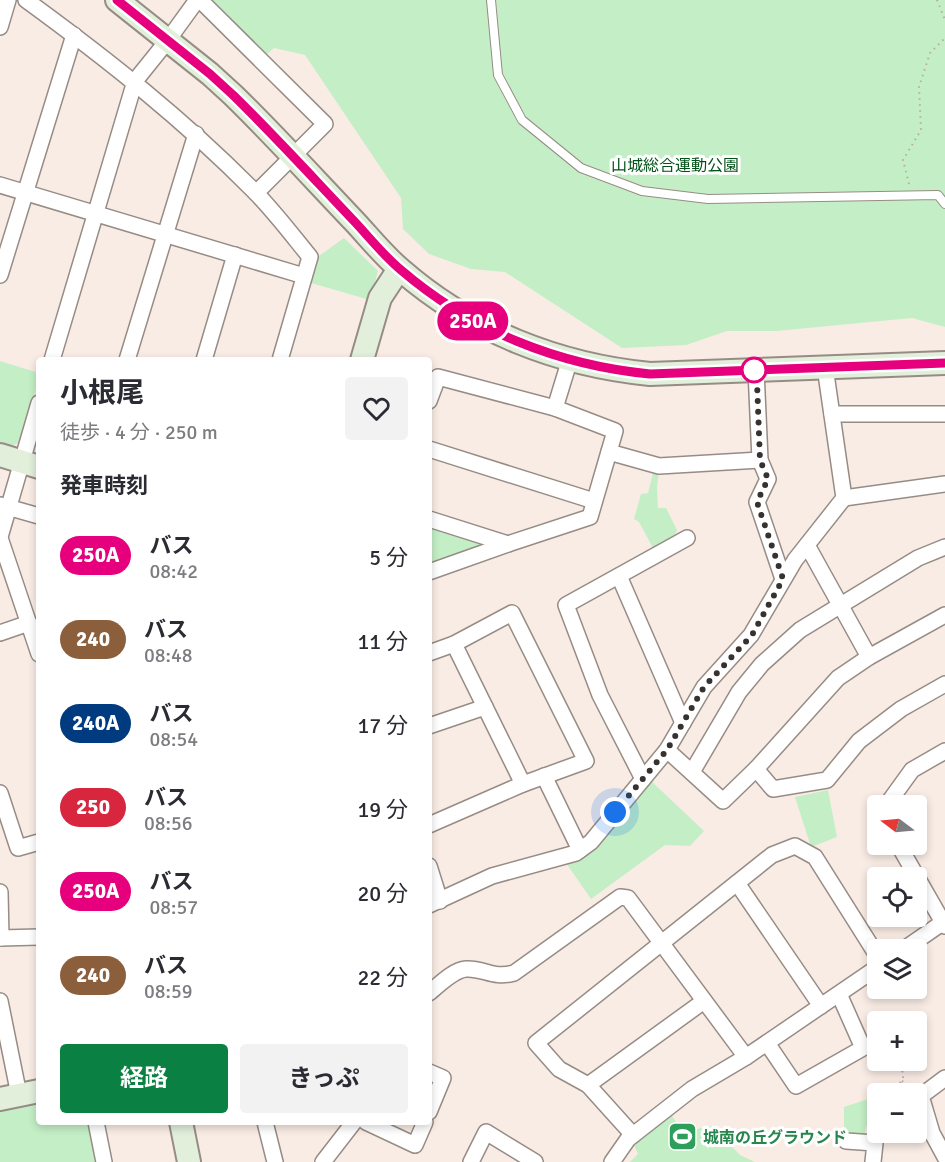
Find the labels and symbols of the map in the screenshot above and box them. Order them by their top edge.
park label: 山城総合運動公園 [611,156,739,176]
line badge: 250A [431,302,515,340]
unlabelled marker [741,357,767,383]
north arrow [867,795,927,855]
your location [600,797,630,827]
sports icon: 城南の丘グラウンド [666,1121,698,1153]
place label: 城南の丘グラウンド [703,1128,847,1148]

